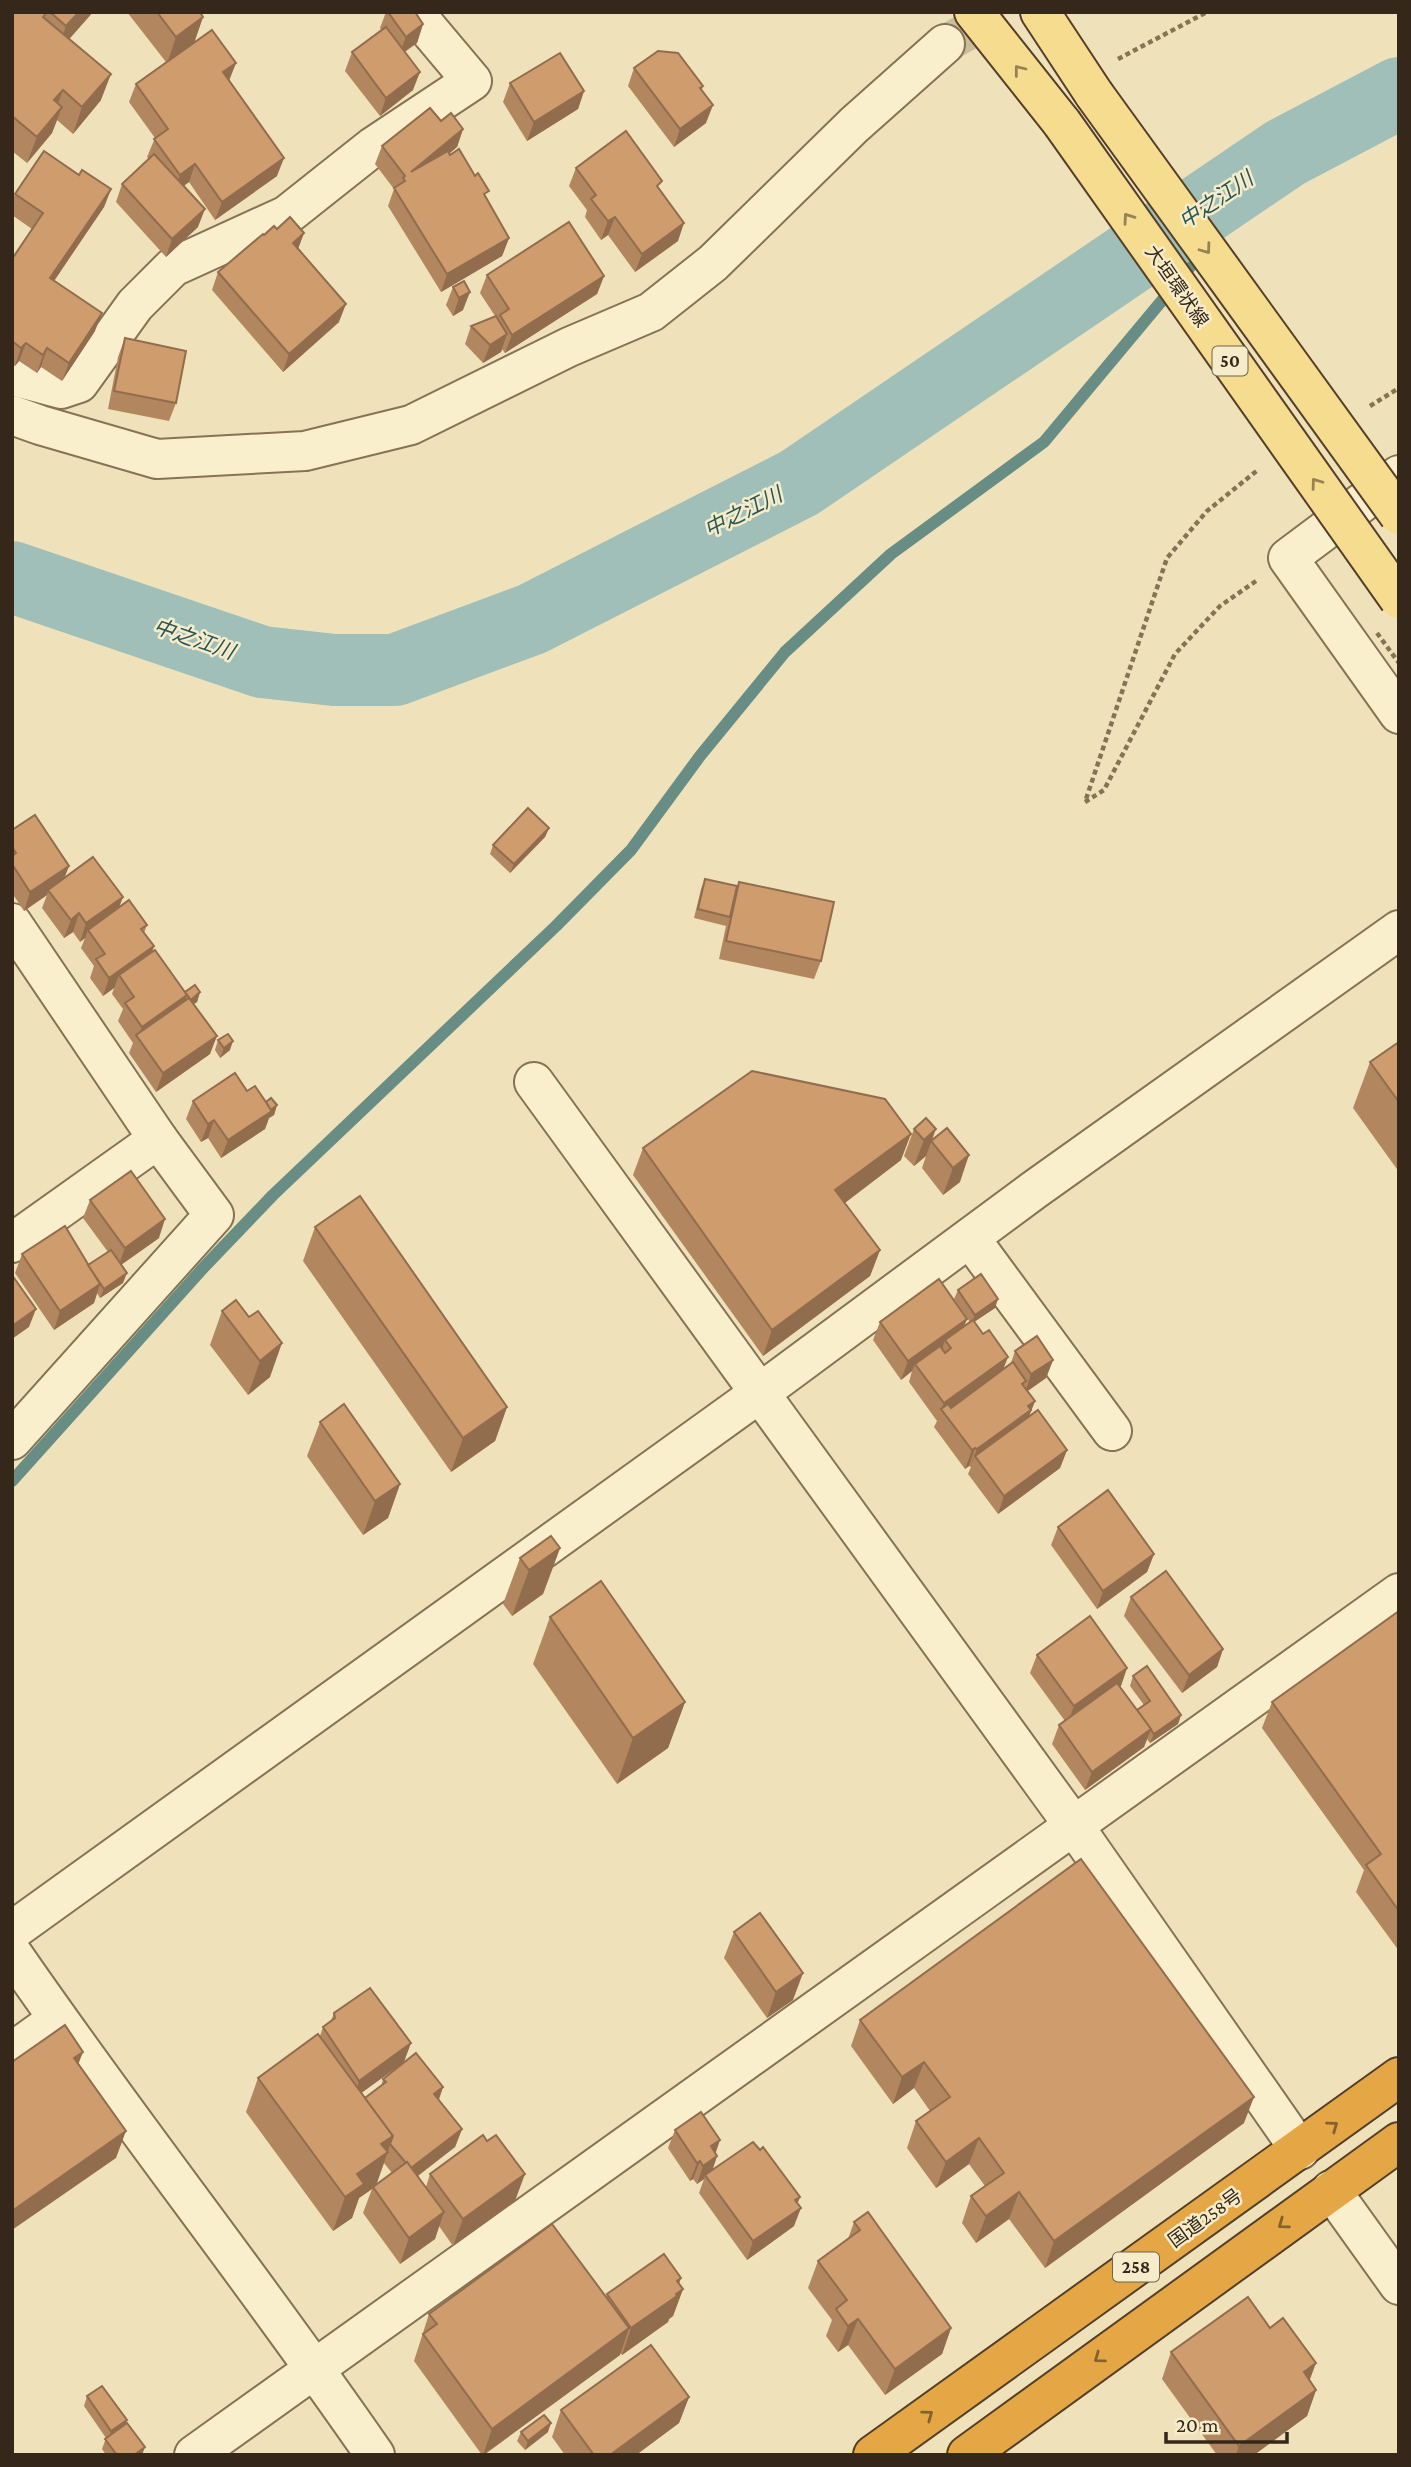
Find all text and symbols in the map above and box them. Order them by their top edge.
one-way arrow [1015,65,1028,77]
water label: 中之江川 [1174,165,1259,233]
one-way arrow [1124,213,1136,226]
street label: 大垣環状線 [1141,241,1213,331]
one-way arrow [1198,241,1210,253]
road number: 50 [1212,346,1248,376]
one-way arrow [1312,478,1324,491]
water label: 中之江川 [700,481,788,542]
water label: 中之江川 [150,614,240,665]
one-way arrow [1325,2122,1337,2134]
street label: 国道258号 [1164,2184,1246,2252]
one-way arrow [1278,2216,1291,2228]
road number: 258 [1113,2252,1159,2281]
one-way arrow [1095,2350,1107,2362]
scale bar [1166,2400,1287,2444]
one-way arrow [920,2411,933,2423]
text: 20 m [1176,2413,1219,2437]

